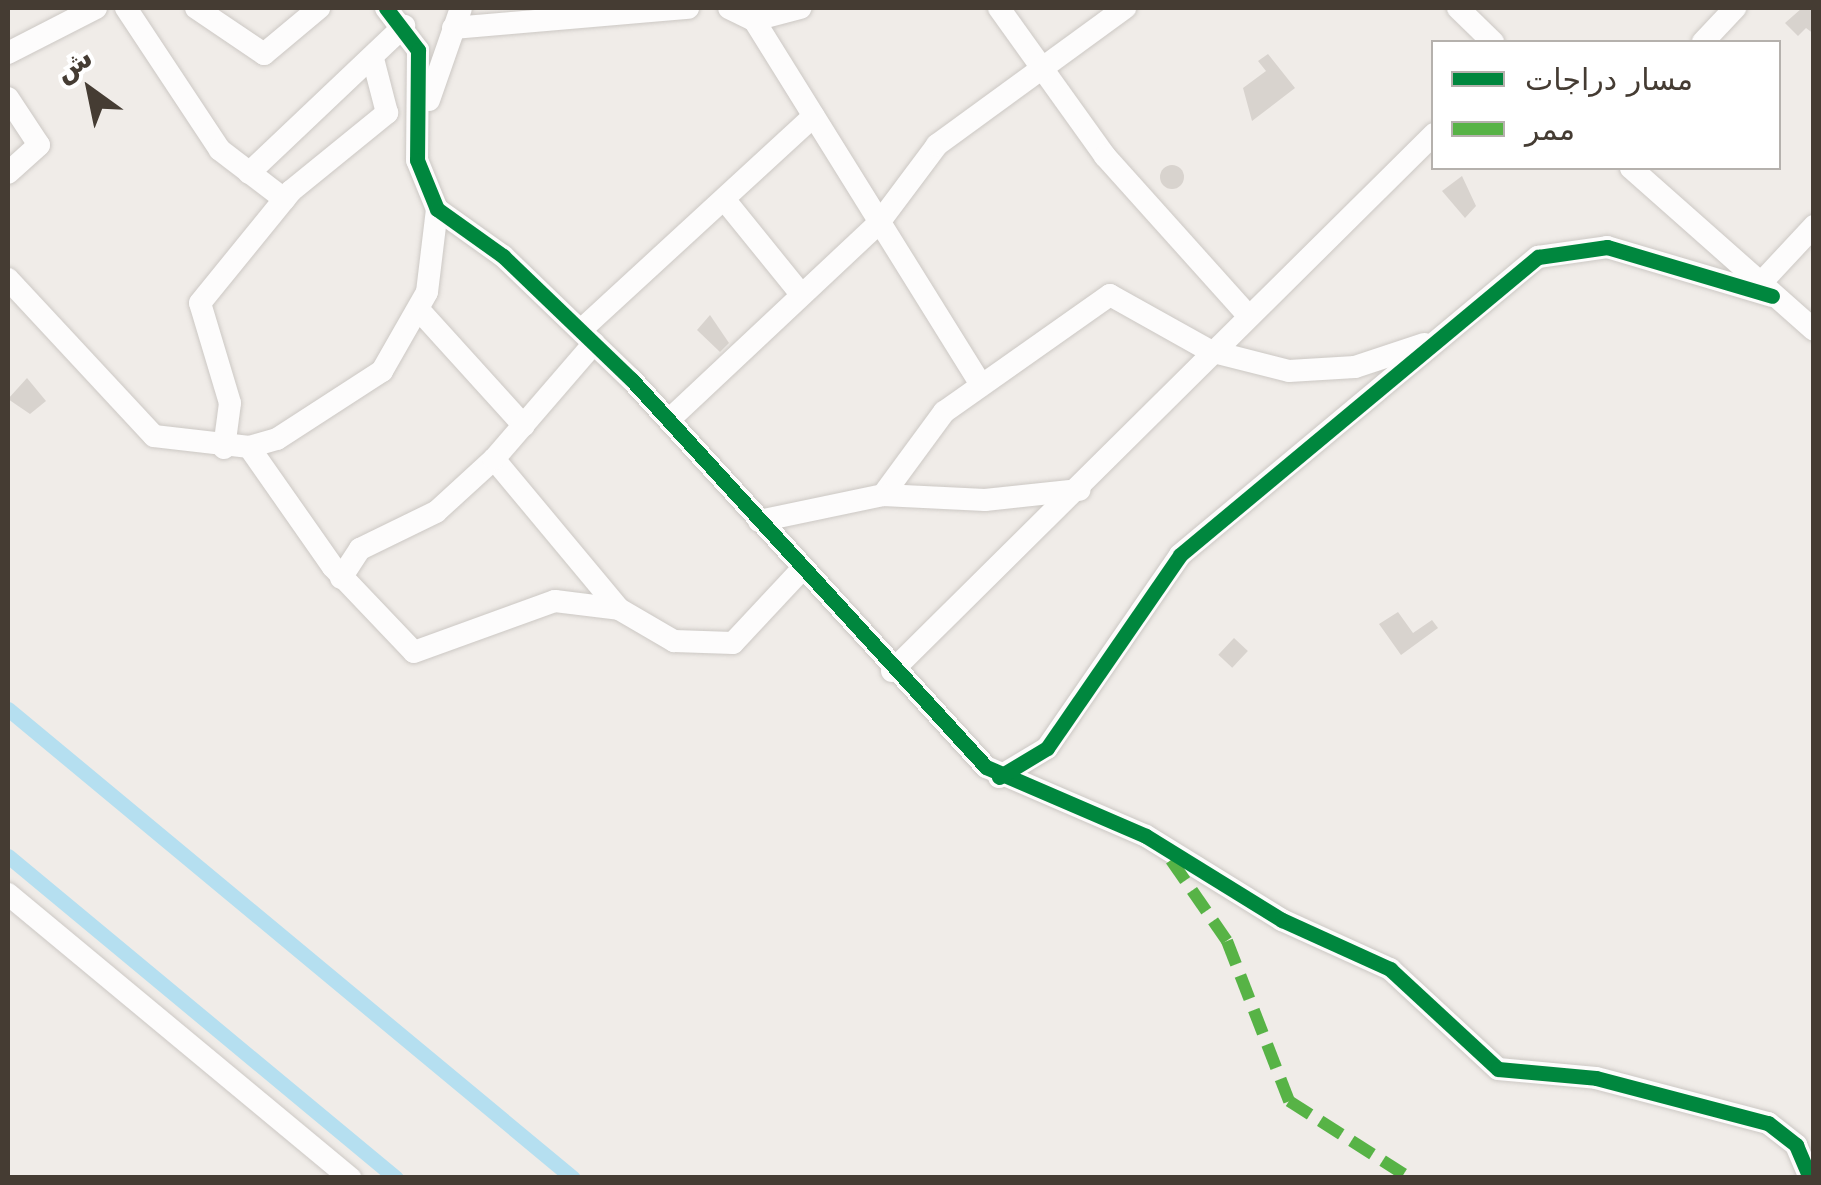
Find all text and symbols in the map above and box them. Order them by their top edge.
north arrow [40,40,140,140]
text: ش [48,40,99,89]
legend [1431,40,1781,170]
text: مسار دراجات [1525,62,1693,97]
text: ممر [1525,112,1575,147]

